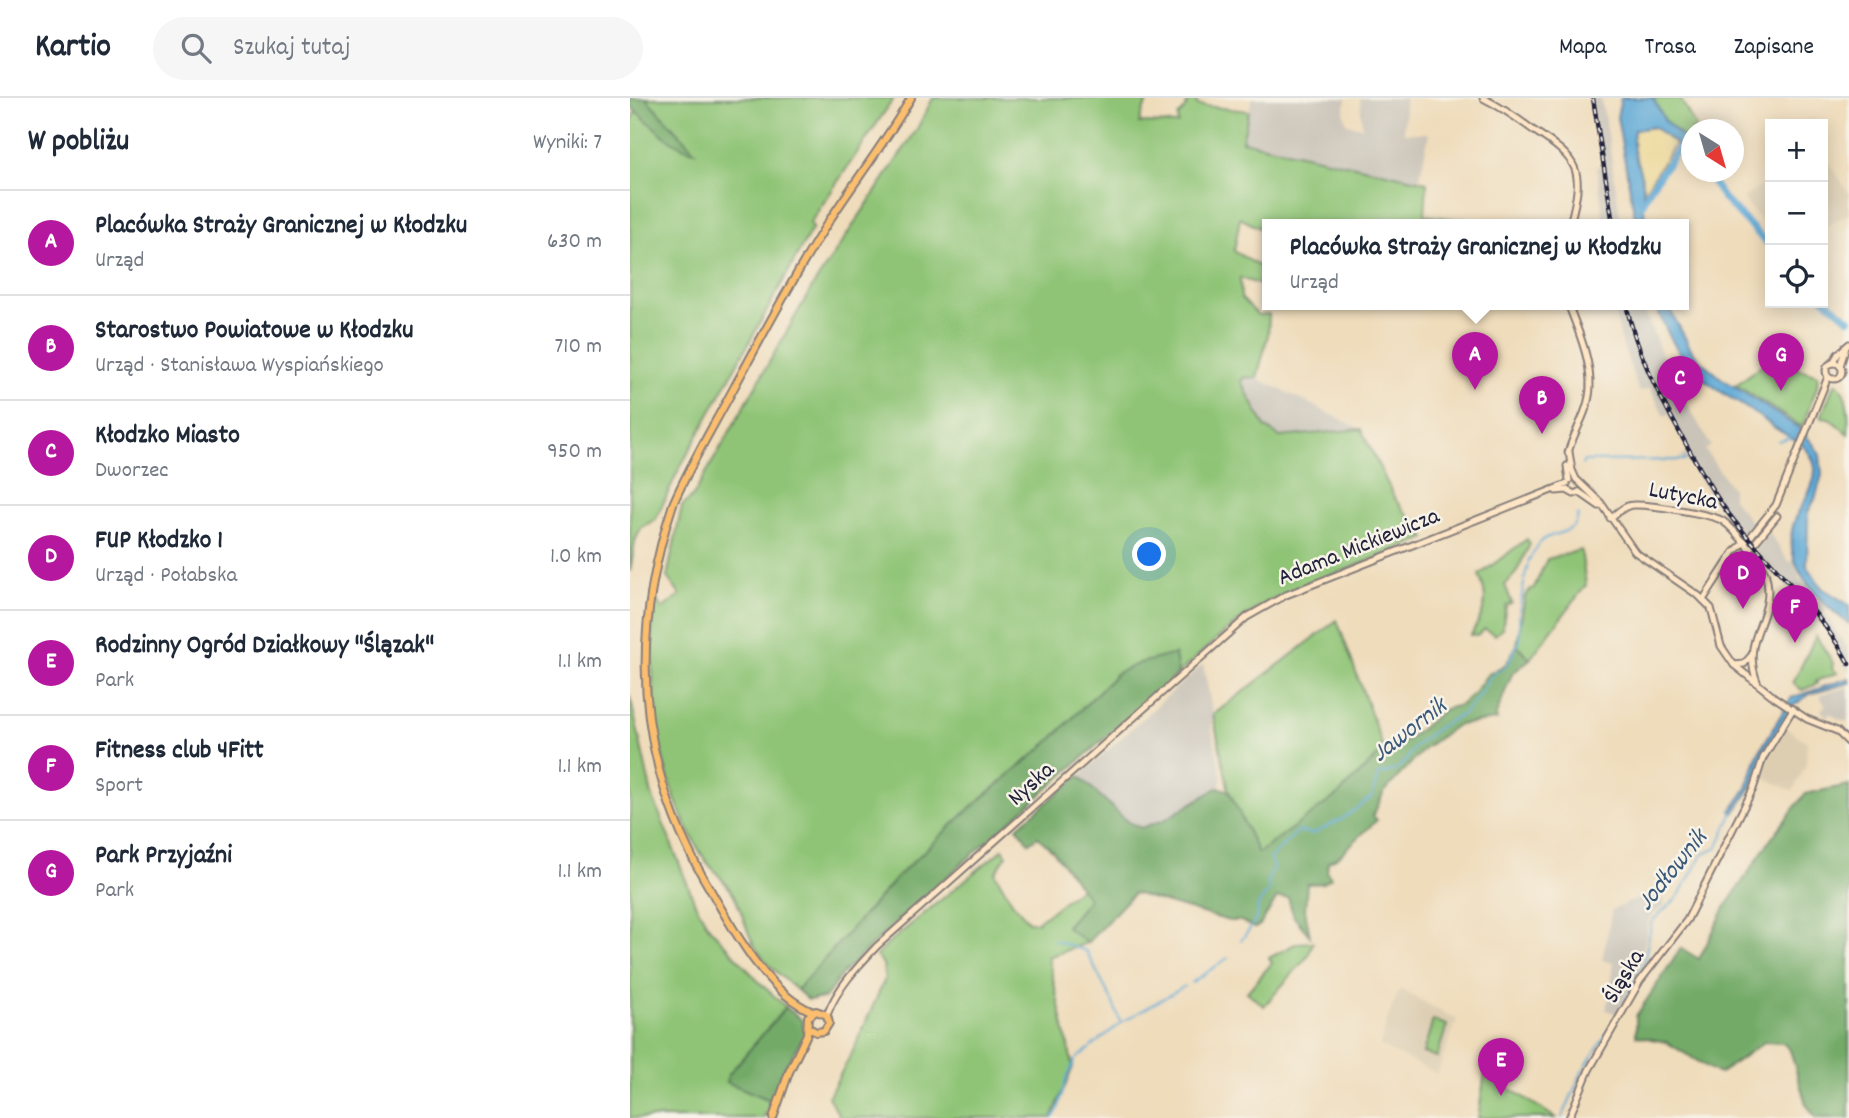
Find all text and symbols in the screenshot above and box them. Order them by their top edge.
search box [153,17,643,80]
text: Kartio [35,25,111,72]
icon: search [177,29,215,67]
text: Szukaj tutaj [233,30,350,67]
text: Mapa [1559,31,1607,65]
text: Trasa [1645,31,1696,65]
text: Zapisane [1734,31,1814,65]
north arrow [1681,119,1744,182]
map controls [1765,119,1828,308]
button: + [1765,119,1828,182]
text: W pobliżu [28,122,129,165]
text: Wyniki: 7 [533,127,602,160]
button: − [1765,182,1828,245]
text: Placówka Straży Granicznej w Kłodzku [95,208,467,245]
popup [1262,219,1689,310]
text: A [45,226,57,259]
text: 630 m [547,226,602,259]
text: Placówka Straży Granicznej w Kłodzku [1289,230,1662,267]
text: Urząd [95,245,144,278]
button: locate [1765,245,1828,308]
text: Urząd [1289,267,1339,300]
text: Starostwo Powiatowe w Kłodzku [95,313,413,350]
text: B [46,331,56,364]
text: 710 m [555,331,602,364]
pin: A [1452,332,1498,390]
pin: G [1758,333,1804,391]
text: Urząd · Stanisława Wyspiańskiego [95,350,384,383]
pin: C [1657,356,1703,414]
pin: B [1519,376,1565,434]
text: Kłodzko Miasto [95,418,240,455]
text: C [45,436,57,469]
text: 950 m [547,436,602,469]
text: Dworzec [95,455,169,488]
street label: Lutycka [1646,474,1721,520]
street label: Adama Mickiewicza [1273,500,1446,596]
text: FUP Kłodzko 1 [95,523,223,560]
your location [1132,537,1166,571]
text: D [45,541,57,574]
text: 1.0 km [550,541,602,574]
pin: D [1720,551,1766,609]
text: Urząd · Połabska [95,560,237,593]
pin: F [1772,585,1818,643]
text: Rodzinny Ogród Działkowy "Ślązak" [95,628,434,665]
text: E [46,646,56,679]
text: 1.1 km [558,646,602,679]
text: Park [95,665,134,698]
water label: Jawornik [1364,688,1458,772]
text: Fitness club 4Fitt [95,733,264,770]
text: F [46,751,56,784]
text: 1.1 km [558,751,602,784]
street label: Nyska [1001,754,1064,815]
text: Sport [95,770,143,803]
water label: Jodłownik [1629,820,1719,920]
text: Park Przyjaźni [95,838,232,875]
text: G [45,856,57,889]
text: 1.1 km [558,856,602,889]
text: Park [95,875,134,908]
street label: Śląska [1596,943,1655,1010]
pin: E [1478,1038,1524,1096]

